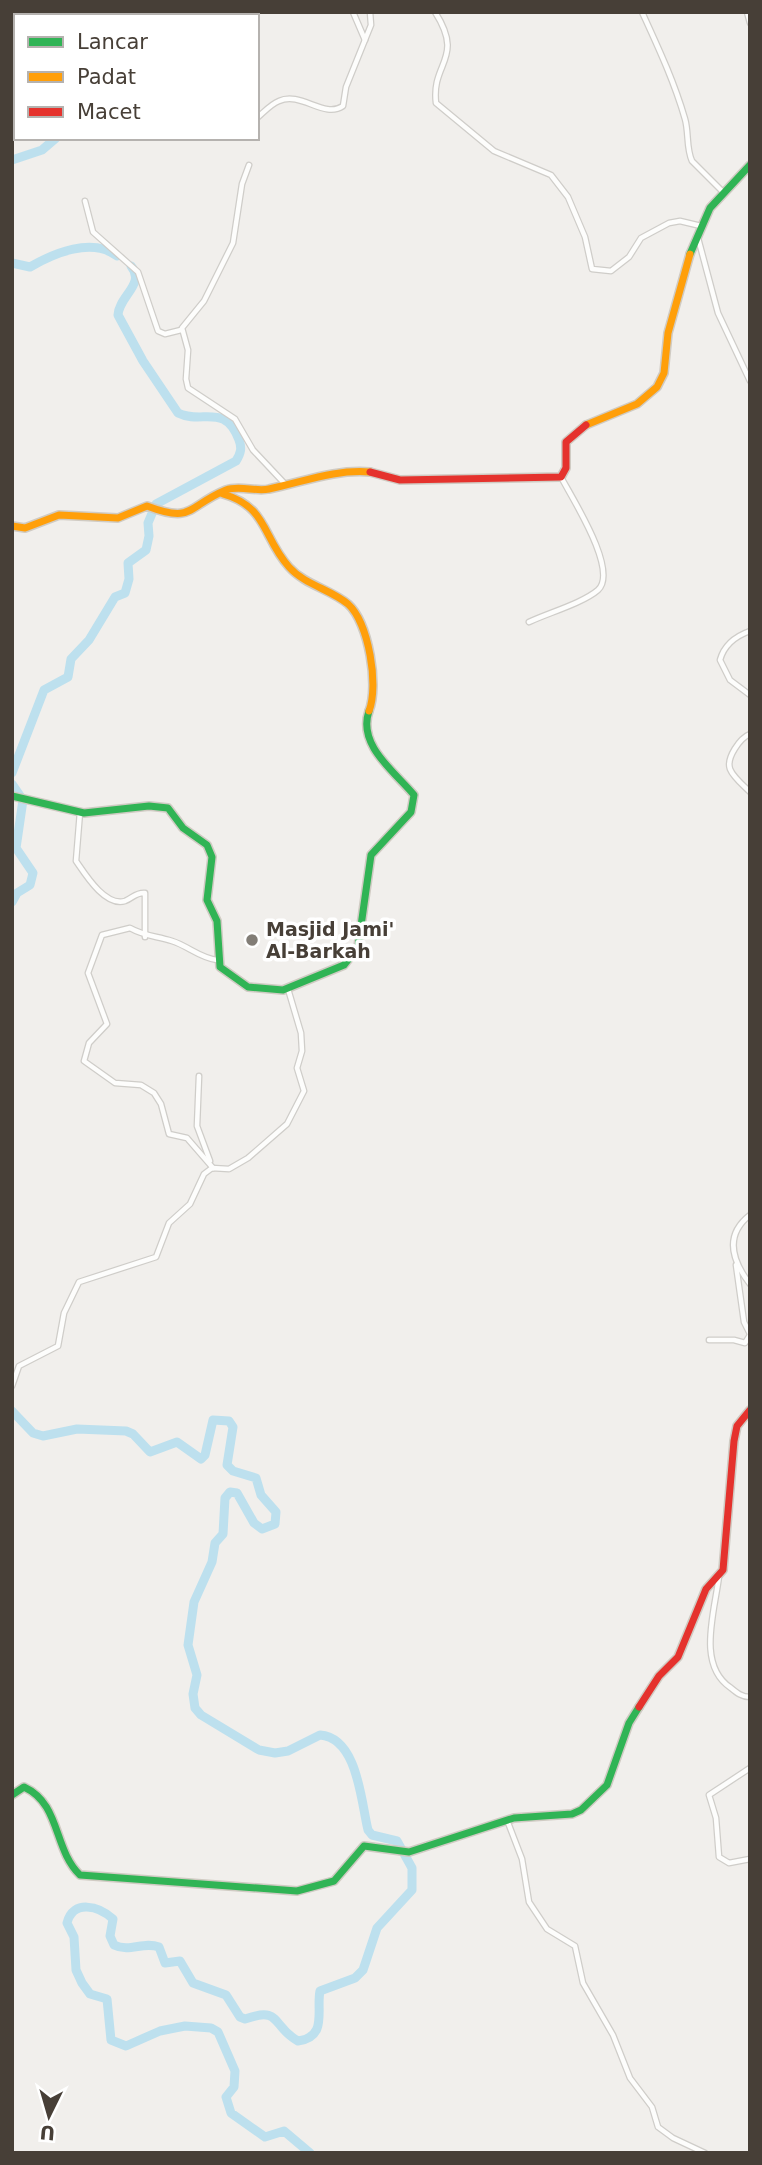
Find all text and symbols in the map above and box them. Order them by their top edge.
legend [14,14,259,140]
text: Lancar [77,30,148,54]
text: Padat [77,65,136,89]
text: Macet [77,100,141,124]
place label: Masjid Jami' Al-Barkah [266,918,394,962]
marker: Masjid Jami' Al-Barkah [244,932,260,948]
north arrow [14,2081,84,2151]
text: U [39,2121,56,2145]

